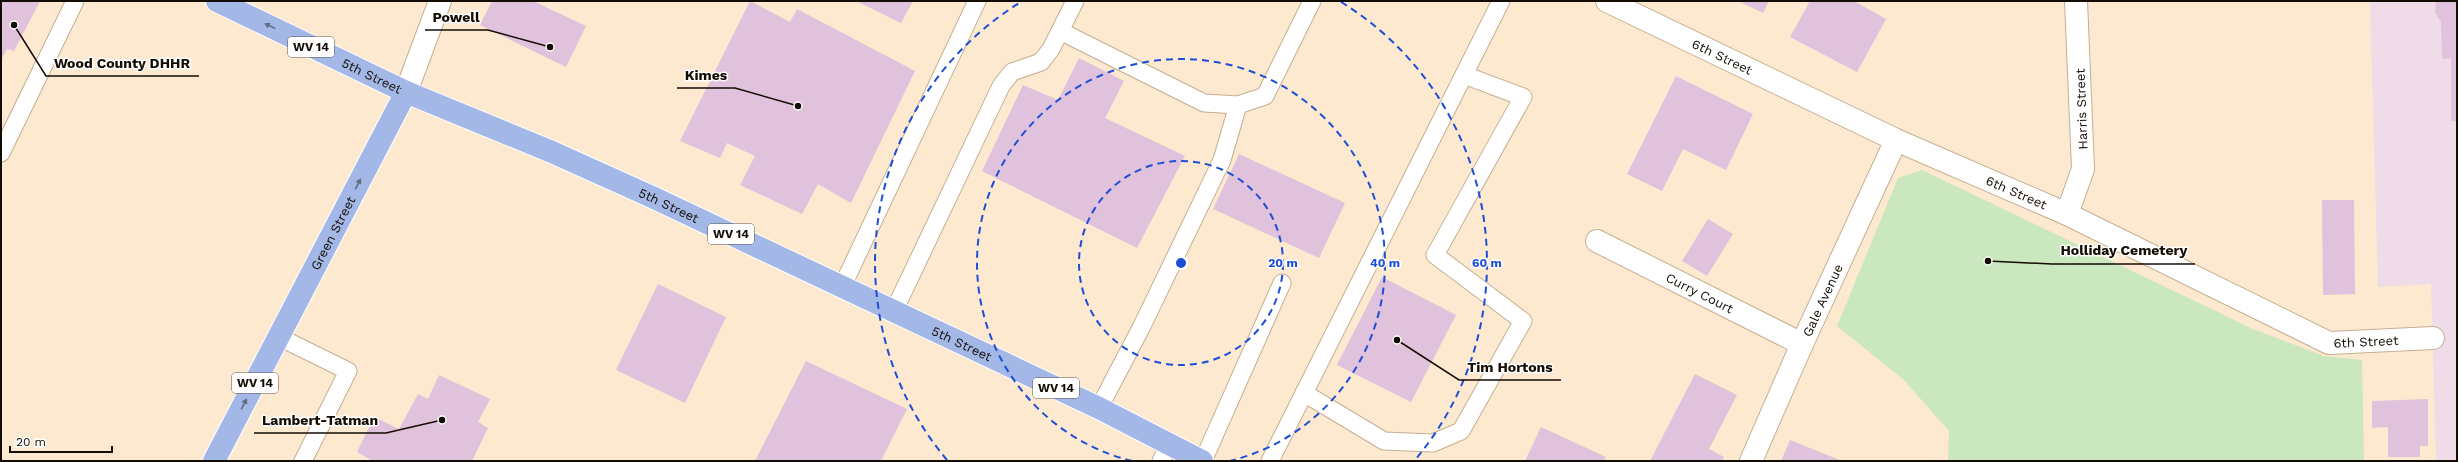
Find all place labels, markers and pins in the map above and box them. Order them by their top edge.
callout: Powell [425,4,488,30]
callout: Wood County DHHR [46,50,199,76]
callout: Kimes [677,62,735,88]
callout: Holliday Cemetery [2052,238,2195,264]
centre of rings [1174,256,1188,270]
callout: Tim Hortons [1459,354,1561,380]
callout: Lambert-Tatman [254,407,386,433]

